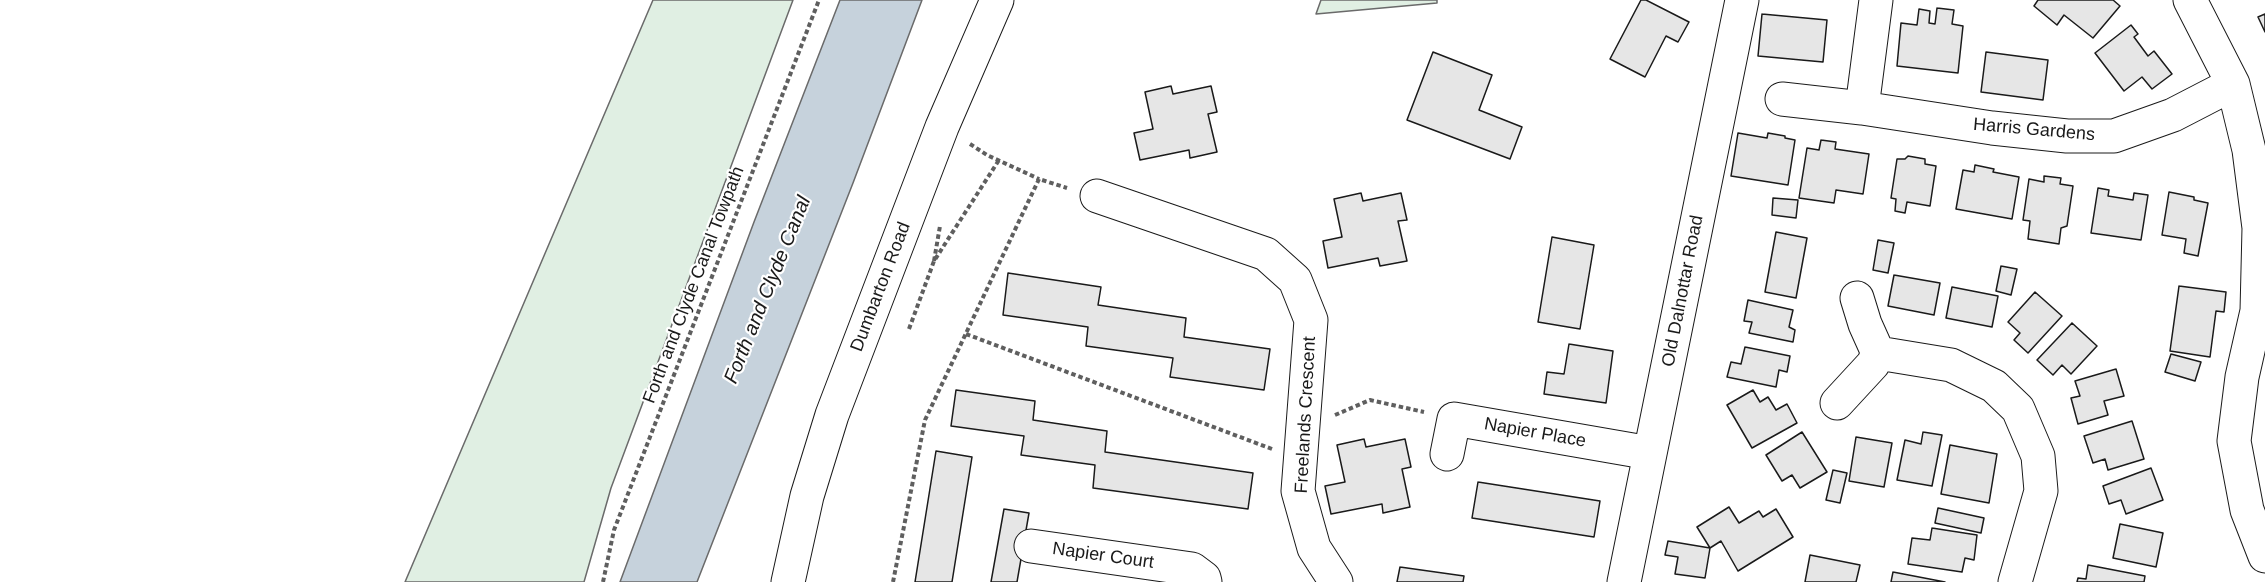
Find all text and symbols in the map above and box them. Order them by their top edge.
street label: Harris Gardens [1972,114,2096,146]
street label: Forth and Clyde Canal Towpath [639,163,749,407]
water label: Forth and Clyde Canal [719,193,817,387]
street label: Old Dalnottar Road [1658,213,1708,369]
street label: Dumbarton Road [846,219,916,355]
street label: Freelands Crescent [1291,336,1321,494]
street label: Napier Place [1482,413,1588,453]
street label: Napier Court [1051,538,1155,574]

